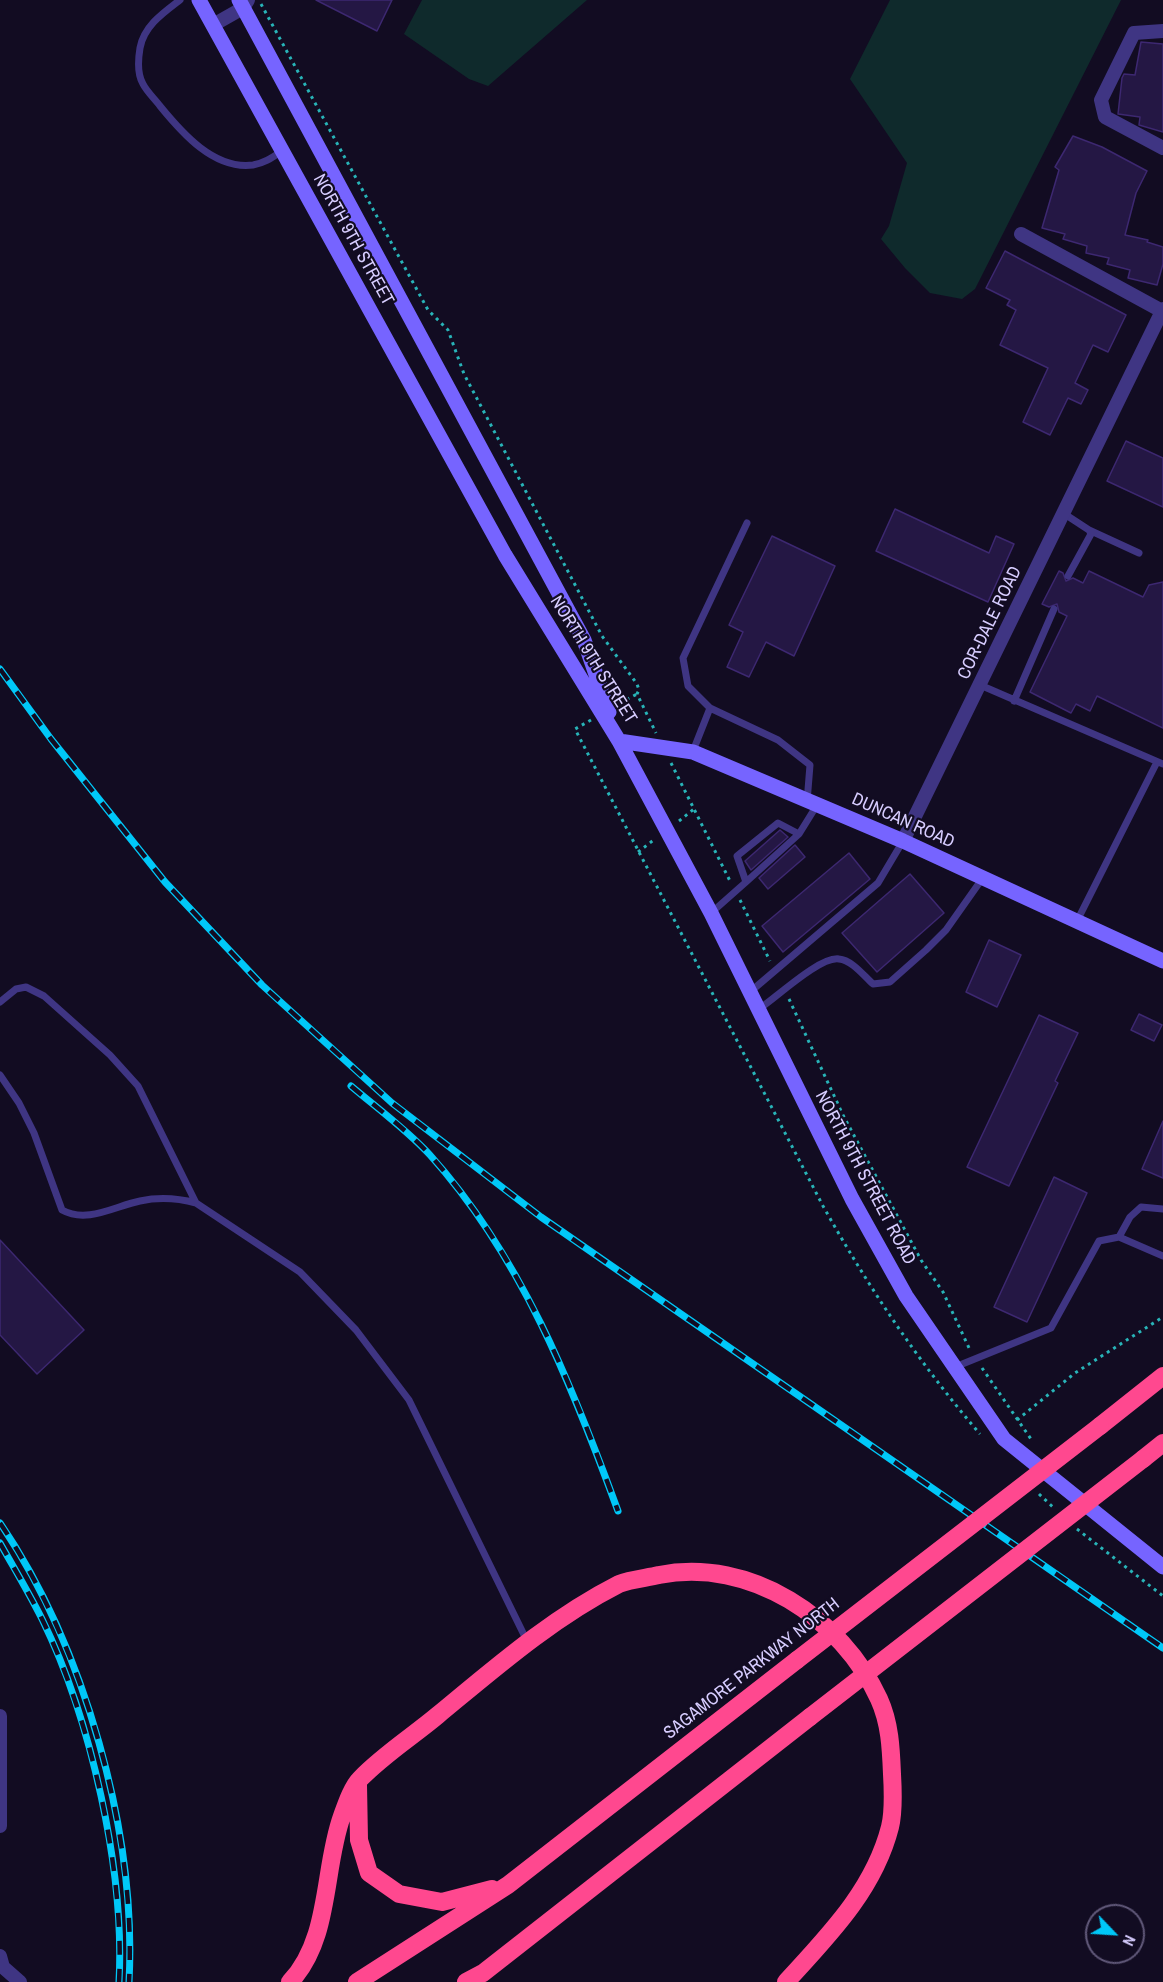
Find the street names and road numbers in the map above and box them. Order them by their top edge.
street label: NORTH 9TH STREET [308,171,398,309]
street label: COR-DALE ROAD [953,563,1027,683]
street label: NORTH 9TH STREET [545,592,641,728]
street label: DUNCAN ROAD [848,789,958,853]
street label: NORTH 9TH STREET ROAD [810,1088,920,1268]
street label: SAGAMORE PARKWAY NORTH [660,1594,844,1744]

